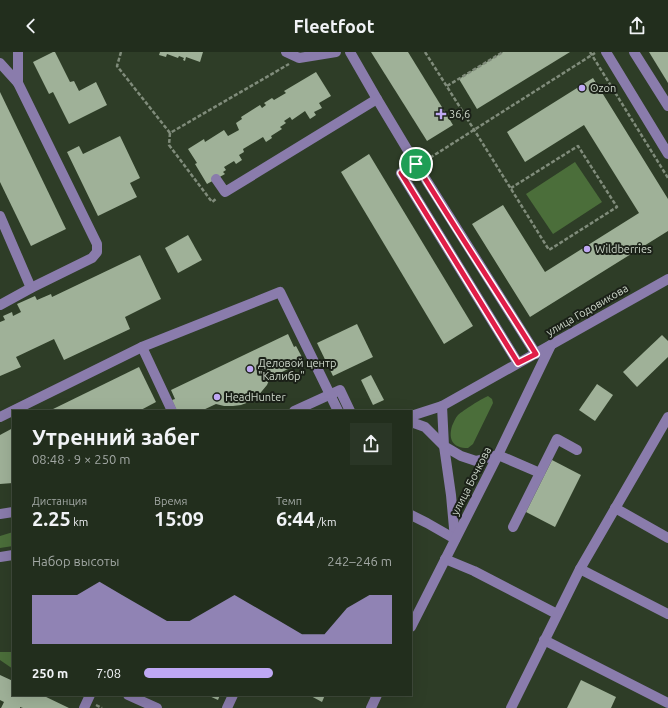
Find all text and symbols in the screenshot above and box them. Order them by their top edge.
icon: back [20,15,42,37]
icon: share [626,15,648,37]
text: Fleetfoot [294,16,374,36]
place label: Ozon [590,82,616,94]
marker: Ozon [577,83,587,93]
place label: 36,6 [449,108,470,120]
marker: 36,6 [436,109,446,119]
pin [399,147,433,181]
icon: arrive [405,153,427,175]
place label: Wildberries [595,243,652,255]
marker: Wildberries [582,244,592,254]
street label: улица Годовикова [544,282,630,338]
place label: Деловой центр "Калибр" [258,357,336,382]
marker: Деловой центр "Калибр" [245,364,255,374]
place label: HeadHunter [225,391,286,403]
marker: HeadHunter [212,392,222,402]
button: share [350,423,392,465]
text: Утренний забег [32,424,199,449]
street label: улица Бочкова [449,445,493,517]
text: 08:48 · 9 × 250 m [32,452,131,466]
text: Дистанция [32,495,87,507]
text: Время [154,495,187,507]
text: Темп [276,495,302,507]
text: 2.25 [32,507,71,530]
text: 15:09 [154,507,204,530]
text: 6:44 [276,507,315,530]
text: km [71,516,88,528]
text: /km [315,516,336,528]
text: Набор высоты [32,554,119,568]
text: 242–246 m [327,554,392,568]
text: 250 m [32,666,68,680]
text: 7:08 [96,666,121,680]

